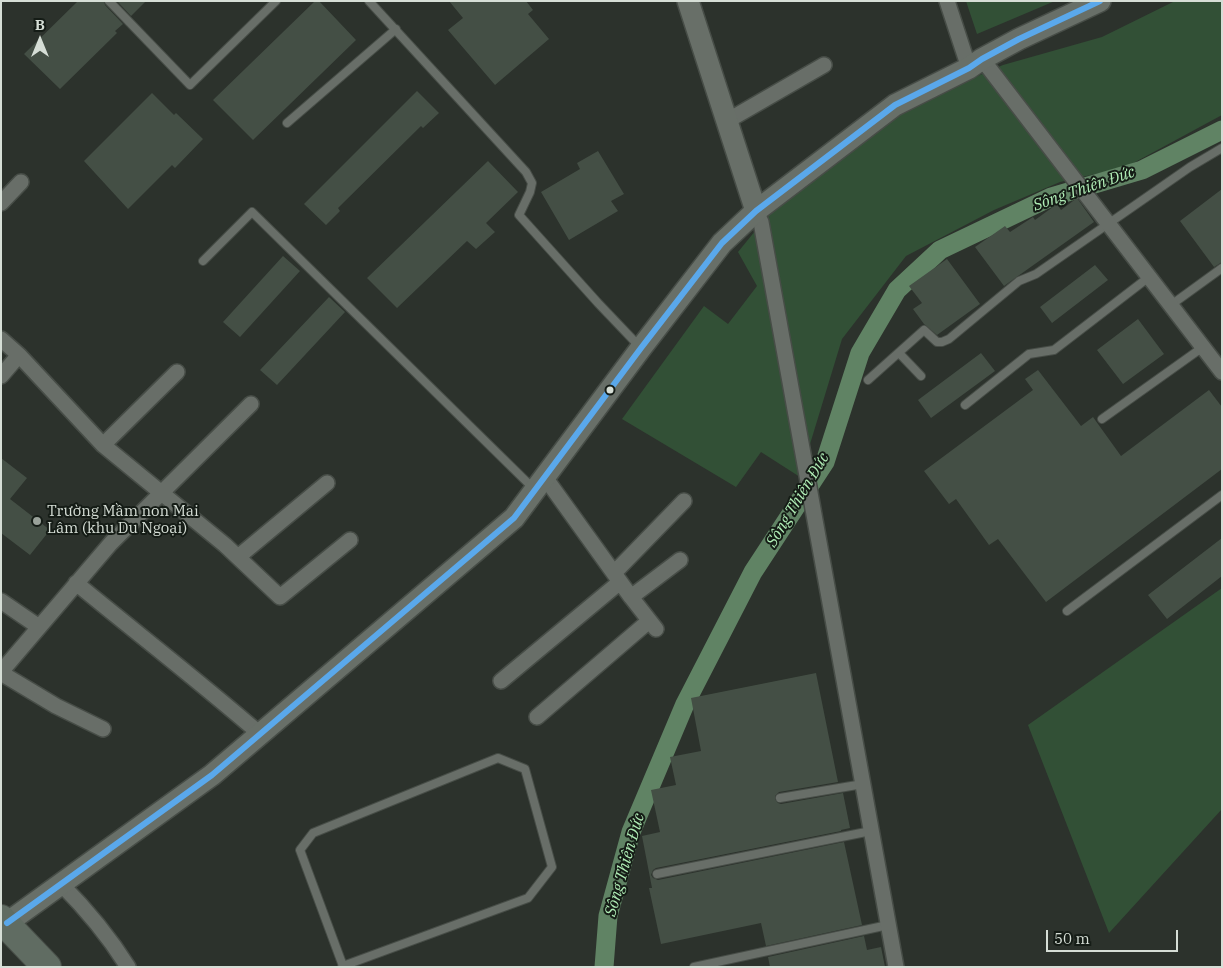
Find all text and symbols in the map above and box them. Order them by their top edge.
north arrow [15,15,65,65]
text: B [35,16,45,34]
water label: Sông Thiên Đức [1031,163,1137,215]
unlabelled marker [605,385,615,395]
water label: Sông Thiên Đức [762,450,834,550]
place label: Trường Mầm non Mai Lâm (khu Du Ngoại) [47,503,199,538]
marker: Trường Mầm non Mai Lâm (khu Du Ngoại) [31,515,43,527]
water label: Sông Thiên Đức [601,811,649,919]
scale bar [1048,920,1180,952]
text: 50 m [1054,929,1090,948]

